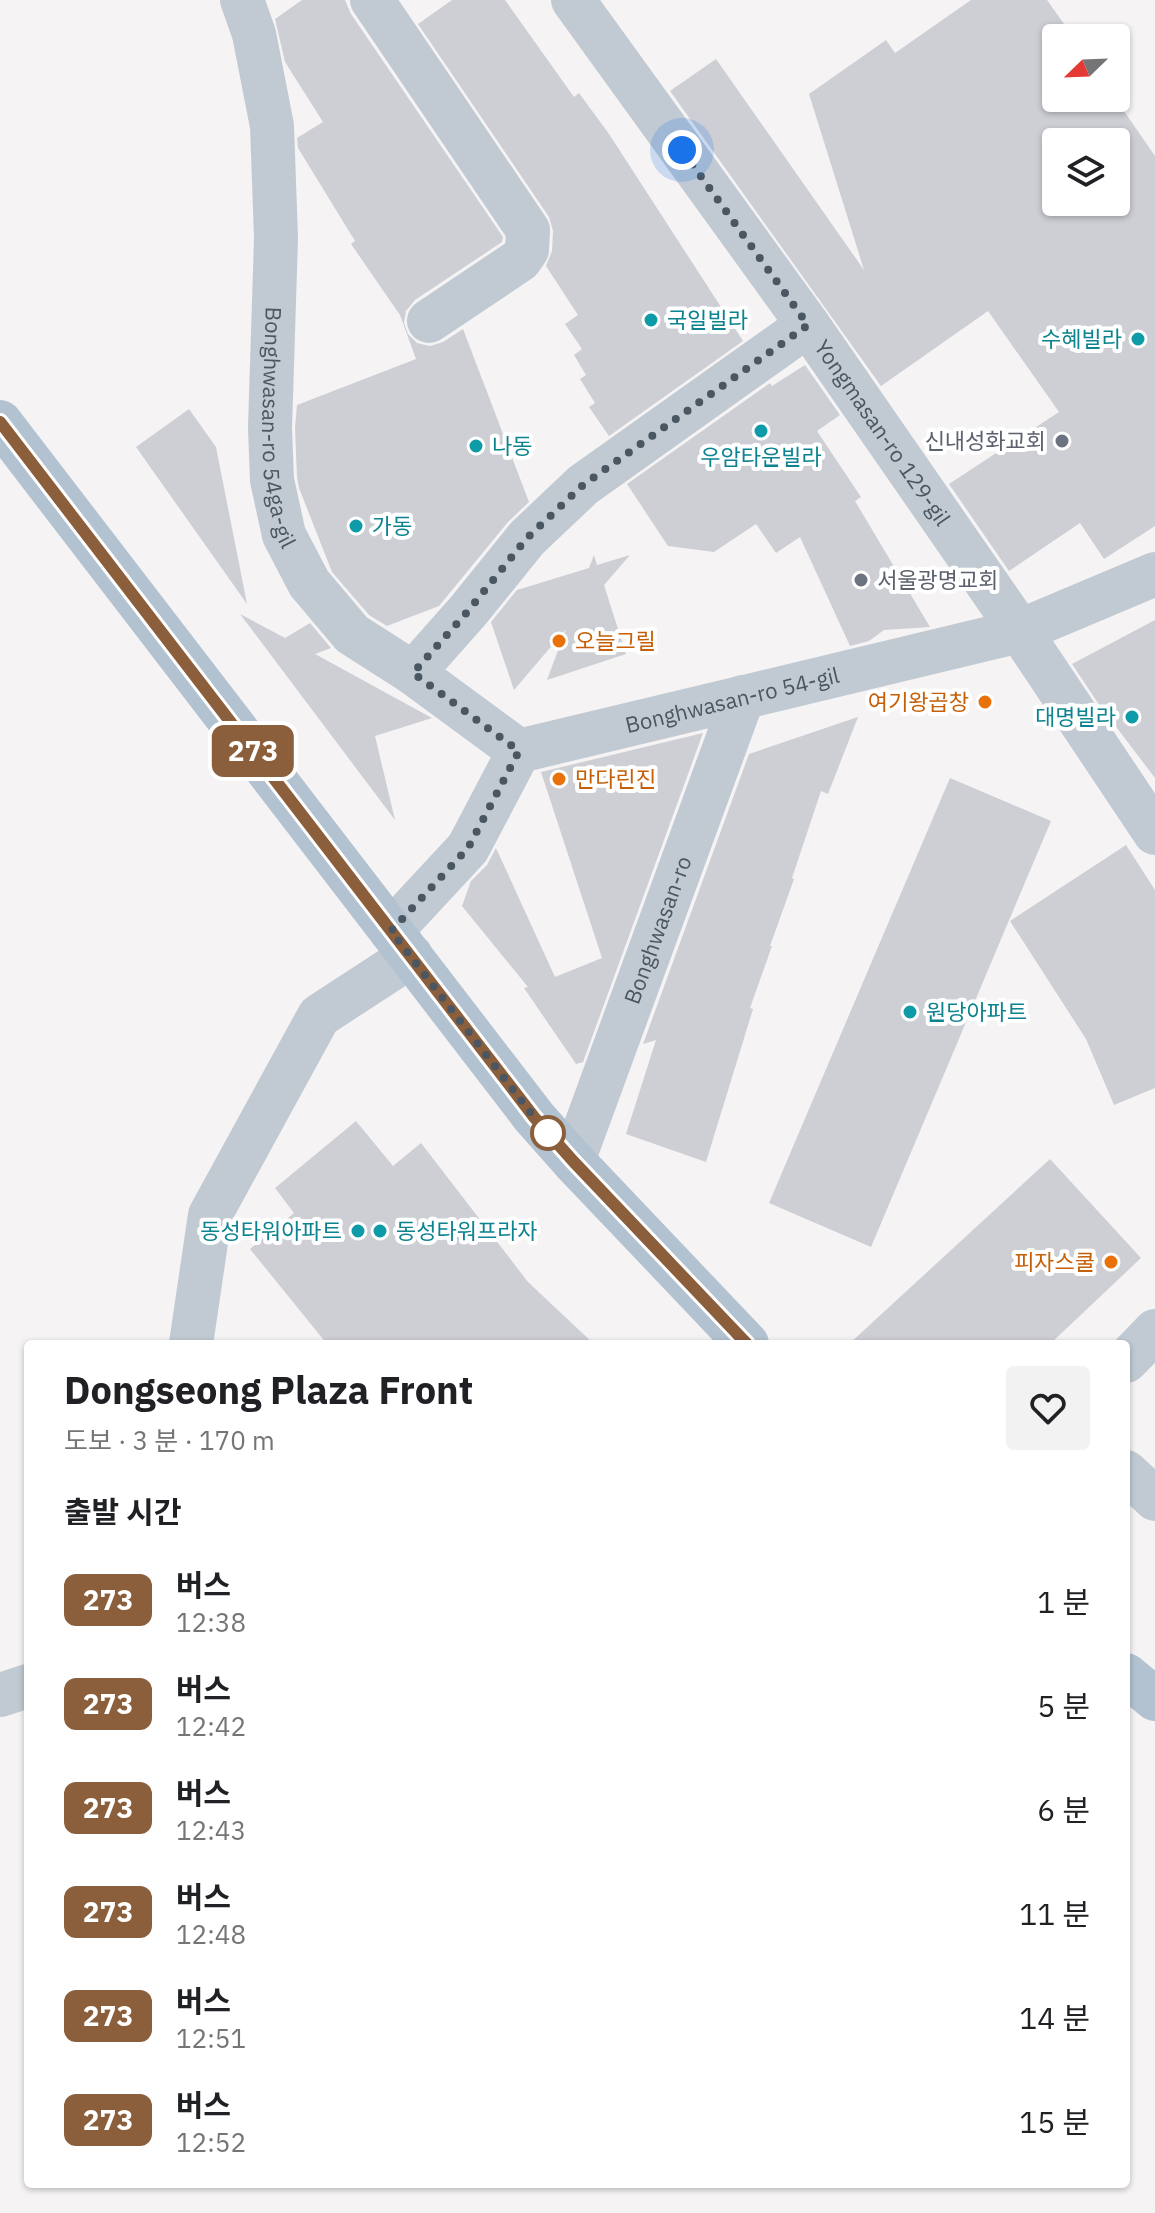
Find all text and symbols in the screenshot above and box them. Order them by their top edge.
north arrow [1042,24,1130,112]
map controls [1042,24,1130,216]
button: layers [1042,128,1130,216]
your location [662,130,702,170]
place label: 국일빌라 [667,305,748,334]
street label: Bonghwasan-ro 54ga-gil [256,306,303,553]
marker: 국일빌라 [642,311,660,329]
place label: 수혜빌라 [1041,324,1122,353]
marker: 수혜빌라 [1129,330,1147,348]
street label: Yongmasan-ro 129-gil [808,334,958,531]
marker: 우암타운빌라 [752,422,770,440]
place label: 신내성화교회 [925,426,1046,455]
place label: 나동 [492,431,532,460]
marker: 신내성화교회 [1053,432,1071,450]
marker: 나동 [467,437,485,455]
place label: 우암타운빌라 [700,442,822,471]
place label: 가동 [372,511,412,540]
marker: 가동 [347,517,365,535]
place label: 서울광명교회 [877,565,998,594]
marker: 서울광명교회 [852,571,870,589]
place label: 오늘그릴 [575,626,656,655]
marker: 오늘그릴 [550,632,568,650]
street label: Bonghwasan-ro 54-gil [622,660,842,739]
place label: 여기왕곱창 [868,687,969,716]
marker: 여기왕곱창 [976,693,994,711]
place label: 대명빌라 [1035,702,1116,731]
marker: 대명빌라 [1123,708,1141,726]
line badge: 273 [207,725,299,777]
text: 273 [228,732,278,769]
place label: 만다린진 [575,764,656,793]
marker: 만다린진 [550,770,568,788]
street label: Bonghwasan-ro [617,852,698,1008]
place label: 원당아파트 [926,997,1027,1026]
marker: 원당아파트 [901,1003,919,1021]
unlabelled marker [531,1116,565,1150]
place label: 동성타워아파트 [200,1216,342,1245]
place label: 동성타워프라자 [396,1216,538,1245]
marker: 동성타워아파트 [349,1222,367,1240]
marker: 동성타워프라자 [371,1222,389,1240]
place label: 피자스쿨 [1014,1247,1095,1276]
marker: 피자스쿨 [1102,1253,1120,1271]
text: Dongseong Plaza Front [64,1365,473,1414]
button: heart [1006,1366,1090,1450]
text: 도보 · 3 분 · 170 m [64,1423,275,1457]
text: 출발 시간 [64,1492,181,1531]
text: 버스 [176,1565,231,1604]
text: 273 [83,1581,133,1618]
text: 1 분 [1037,1582,1090,1621]
text: 12:38 [176,1605,246,1639]
text: 버스 [176,1669,231,1708]
text: 273 [83,1685,133,1722]
text: 5 분 [1037,1686,1090,1725]
text: 12:42 [176,1709,246,1743]
text: 버스 [176,1773,231,1812]
text: 273 [83,1789,133,1826]
text: 6 분 [1037,1790,1090,1829]
text: 12:43 [176,1813,246,1847]
text: 버스 [176,1877,231,1916]
text: 273 [83,1893,133,1930]
text: 11 분 [1019,1894,1090,1933]
text: 12:48 [176,1917,246,1951]
text: 버스 [176,1981,231,2020]
text: 273 [83,1997,133,2034]
text: 14 분 [1019,1998,1090,2037]
text: 12:51 [176,2021,246,2055]
text: 버스 [176,2085,231,2124]
text: 273 [83,2101,133,2138]
text: 15 분 [1019,2102,1090,2141]
text: 12:52 [176,2125,246,2159]

